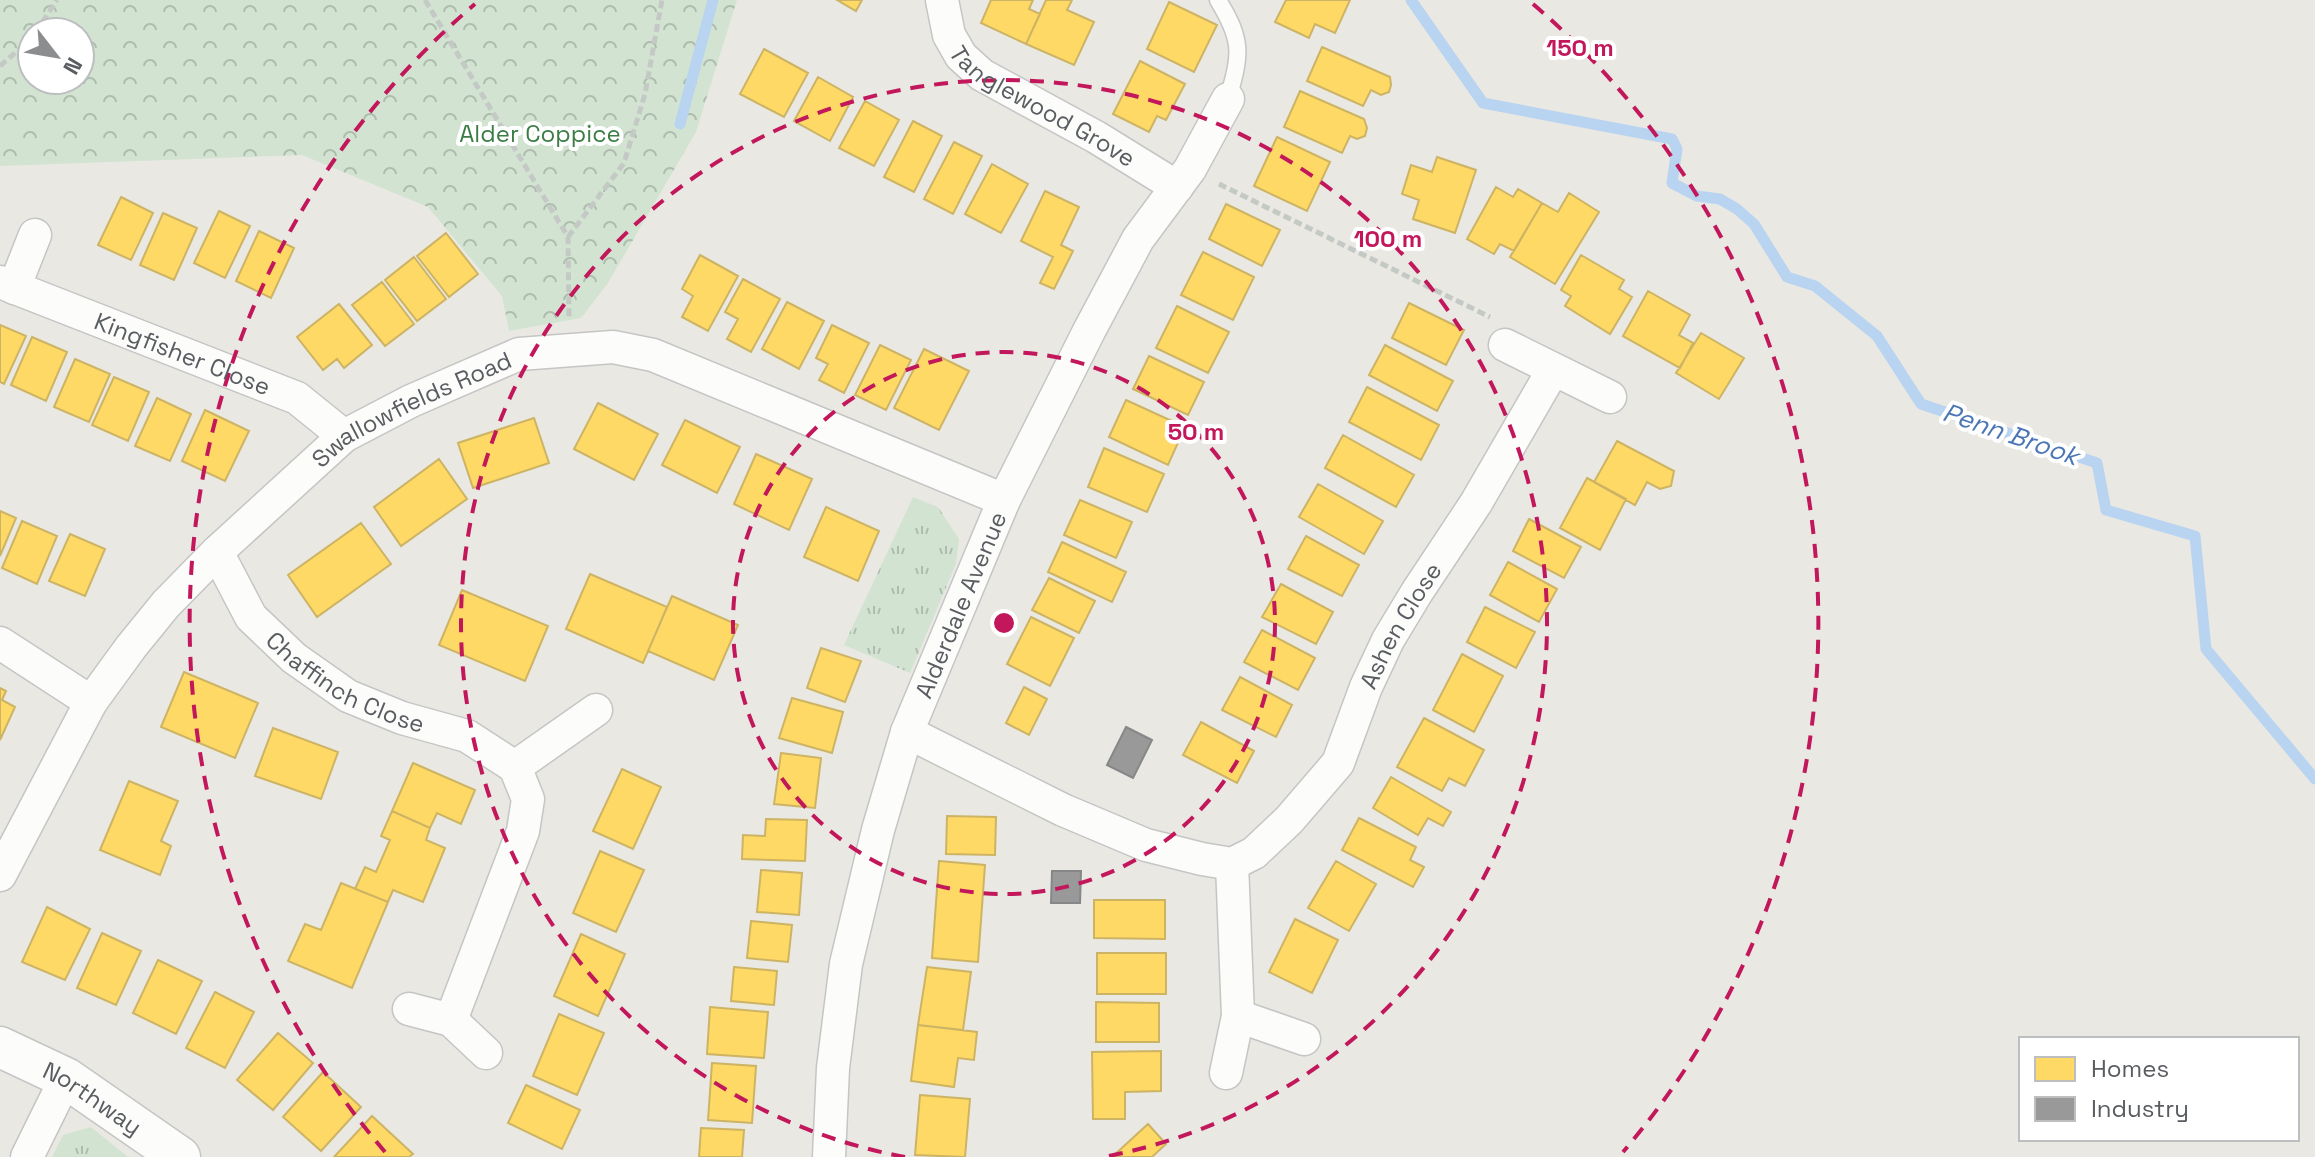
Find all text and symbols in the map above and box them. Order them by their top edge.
north arrow [16,16,96,96]
text: 150 m [1546,32,1614,63]
street label: Tanglewood Grove [943,40,1141,173]
text: N [57,53,89,80]
park label: Alder Coppice [459,118,621,149]
text: 100 m [1354,223,1422,254]
street label: Kingfisher Close [90,305,275,402]
street label: Swallowfields Road [305,344,516,474]
water label: Penn Brook [1938,395,2086,474]
text: 50 m [1168,416,1224,447]
street label: Alderdale Avenue [908,507,1013,703]
street label: Ashen Close [1352,556,1448,693]
centre of rings [990,609,1018,637]
street label: Chaffinch Close [260,624,428,739]
legend [2019,1037,2299,1141]
text: Homes [2091,1053,2169,1084]
street label: Northway [38,1054,148,1142]
text: Industry [2091,1093,2189,1124]

